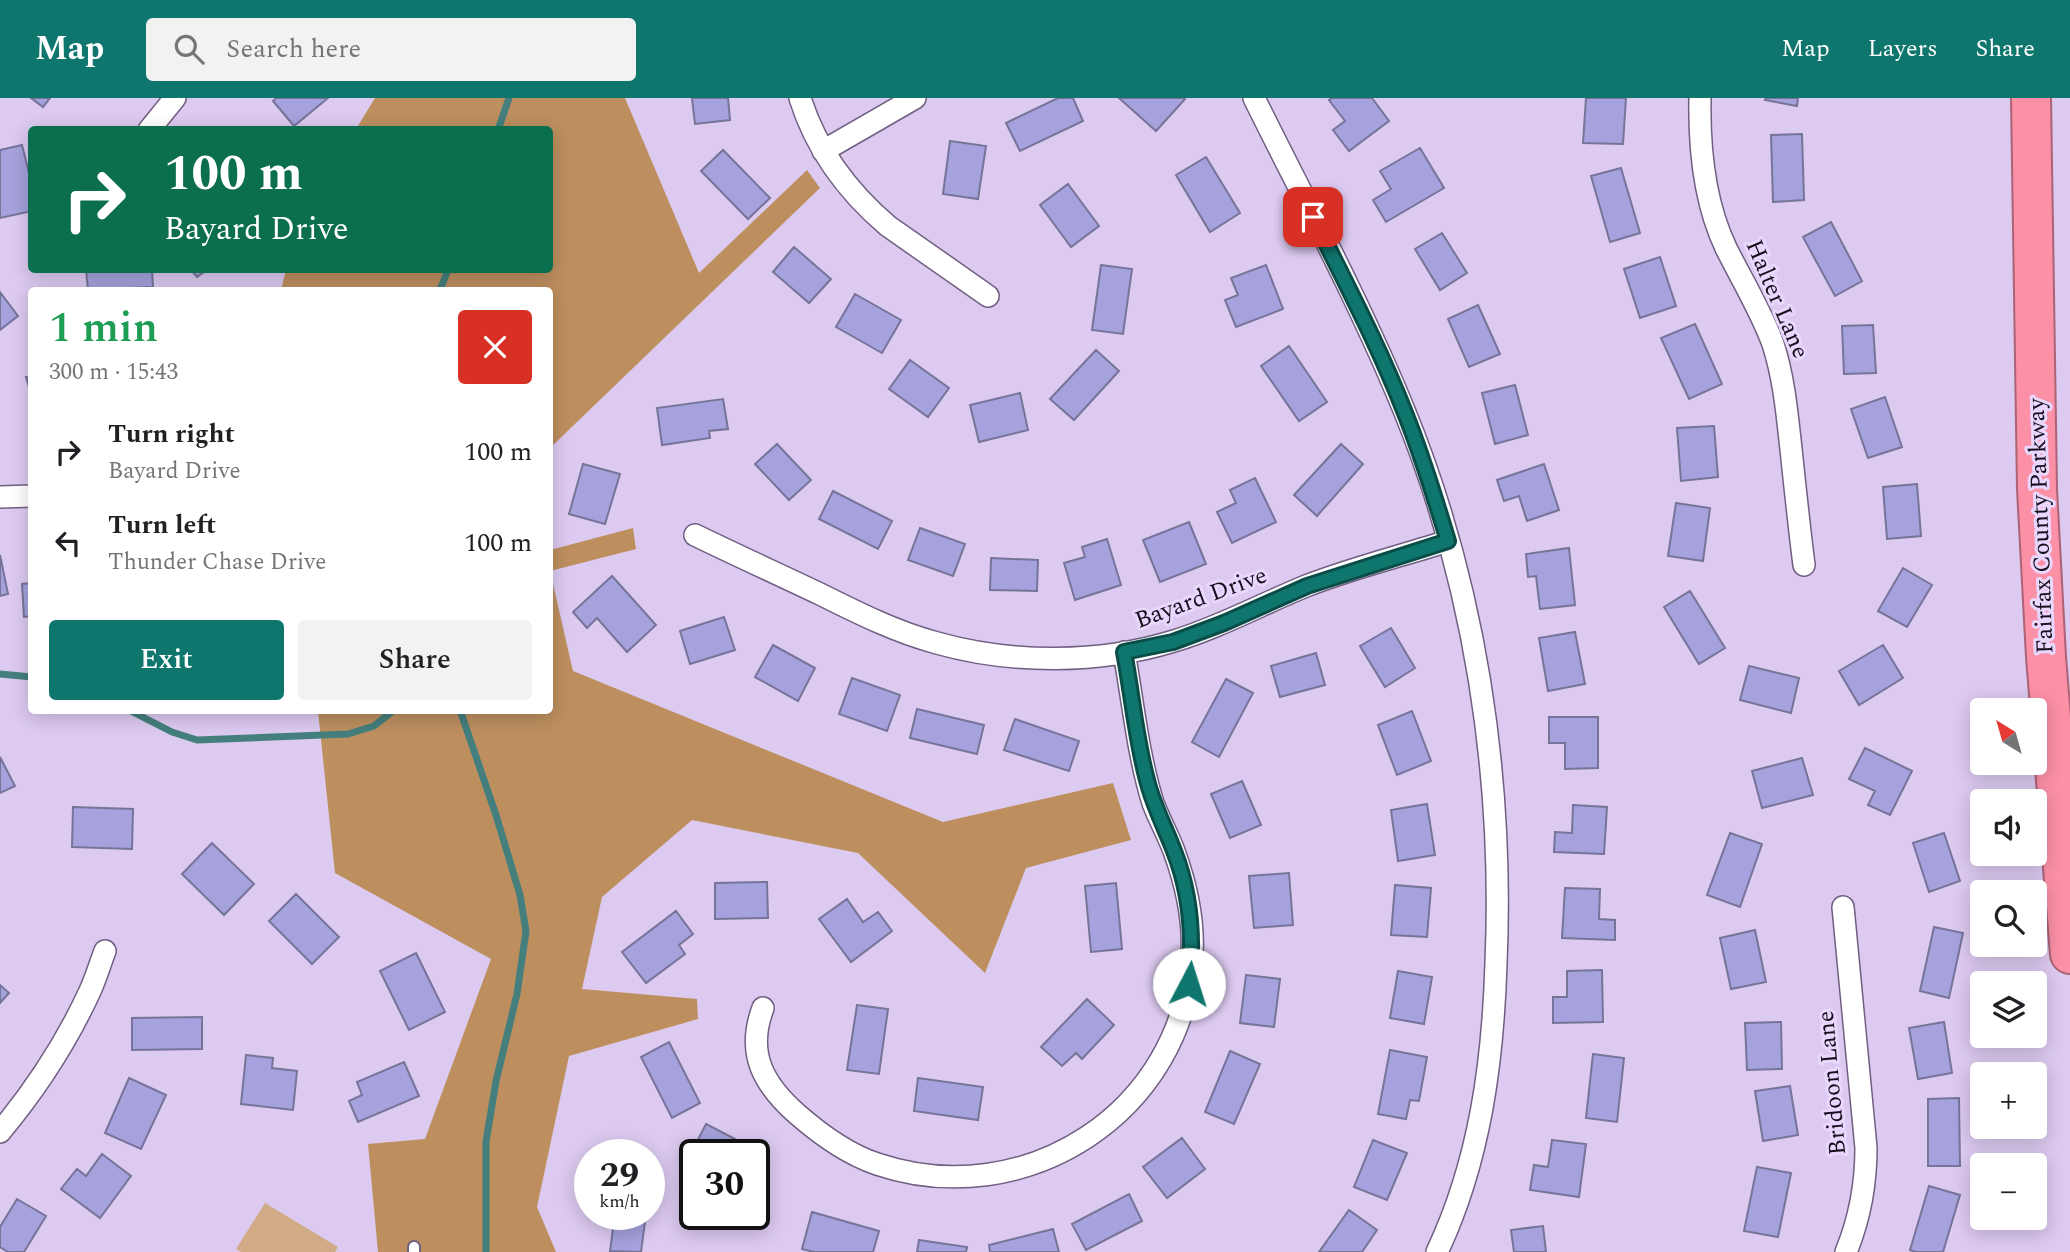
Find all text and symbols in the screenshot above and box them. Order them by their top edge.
search box [146,18,636,81]
text: Map [35,24,104,74]
text: Search here [226,29,361,69]
icon: search [170,30,208,68]
text: Map [1781,31,1830,67]
text: Layers [1868,31,1938,67]
text: Share [1976,31,2035,67]
text: 100 m [164,137,303,212]
icon: right [49,154,140,245]
pin [1283,187,1343,247]
icon: arrive [1294,198,1332,236]
text: Bayard Drive [164,205,349,254]
street label: Halter Lane [1736,234,1818,364]
text: 1 min [49,297,158,360]
button: close [458,310,532,384]
text: 300 m · 15:43 [49,355,178,390]
street label: Fairfax County Parkway [2019,396,2063,654]
text: Turn right [108,414,235,454]
text: 100 m [464,432,532,472]
icon: right [49,433,87,471]
text: Bayard Drive [108,454,241,489]
text: Turn left [108,505,216,545]
text: 100 m [464,523,532,563]
icon: left [49,524,87,562]
text: Thunder Chase Drive [108,545,326,580]
street label: Bayard Drive [1130,557,1272,639]
button: Exit [49,620,284,700]
button: Share [298,620,532,700]
north arrow [1970,698,2048,775]
map controls [1970,698,2047,1230]
button: sound [1970,789,2047,866]
button: search [1970,880,2047,957]
position arrow [1152,947,1226,1021]
button: layers [1970,971,2047,1048]
street label: Bridoon Lane [1808,1009,1856,1157]
button: + [1970,1062,2047,1139]
speed limit sign: 30 [679,1139,770,1230]
text: 29 [600,1149,639,1202]
button: − [1970,1153,2047,1230]
text: km/h [599,1188,640,1215]

